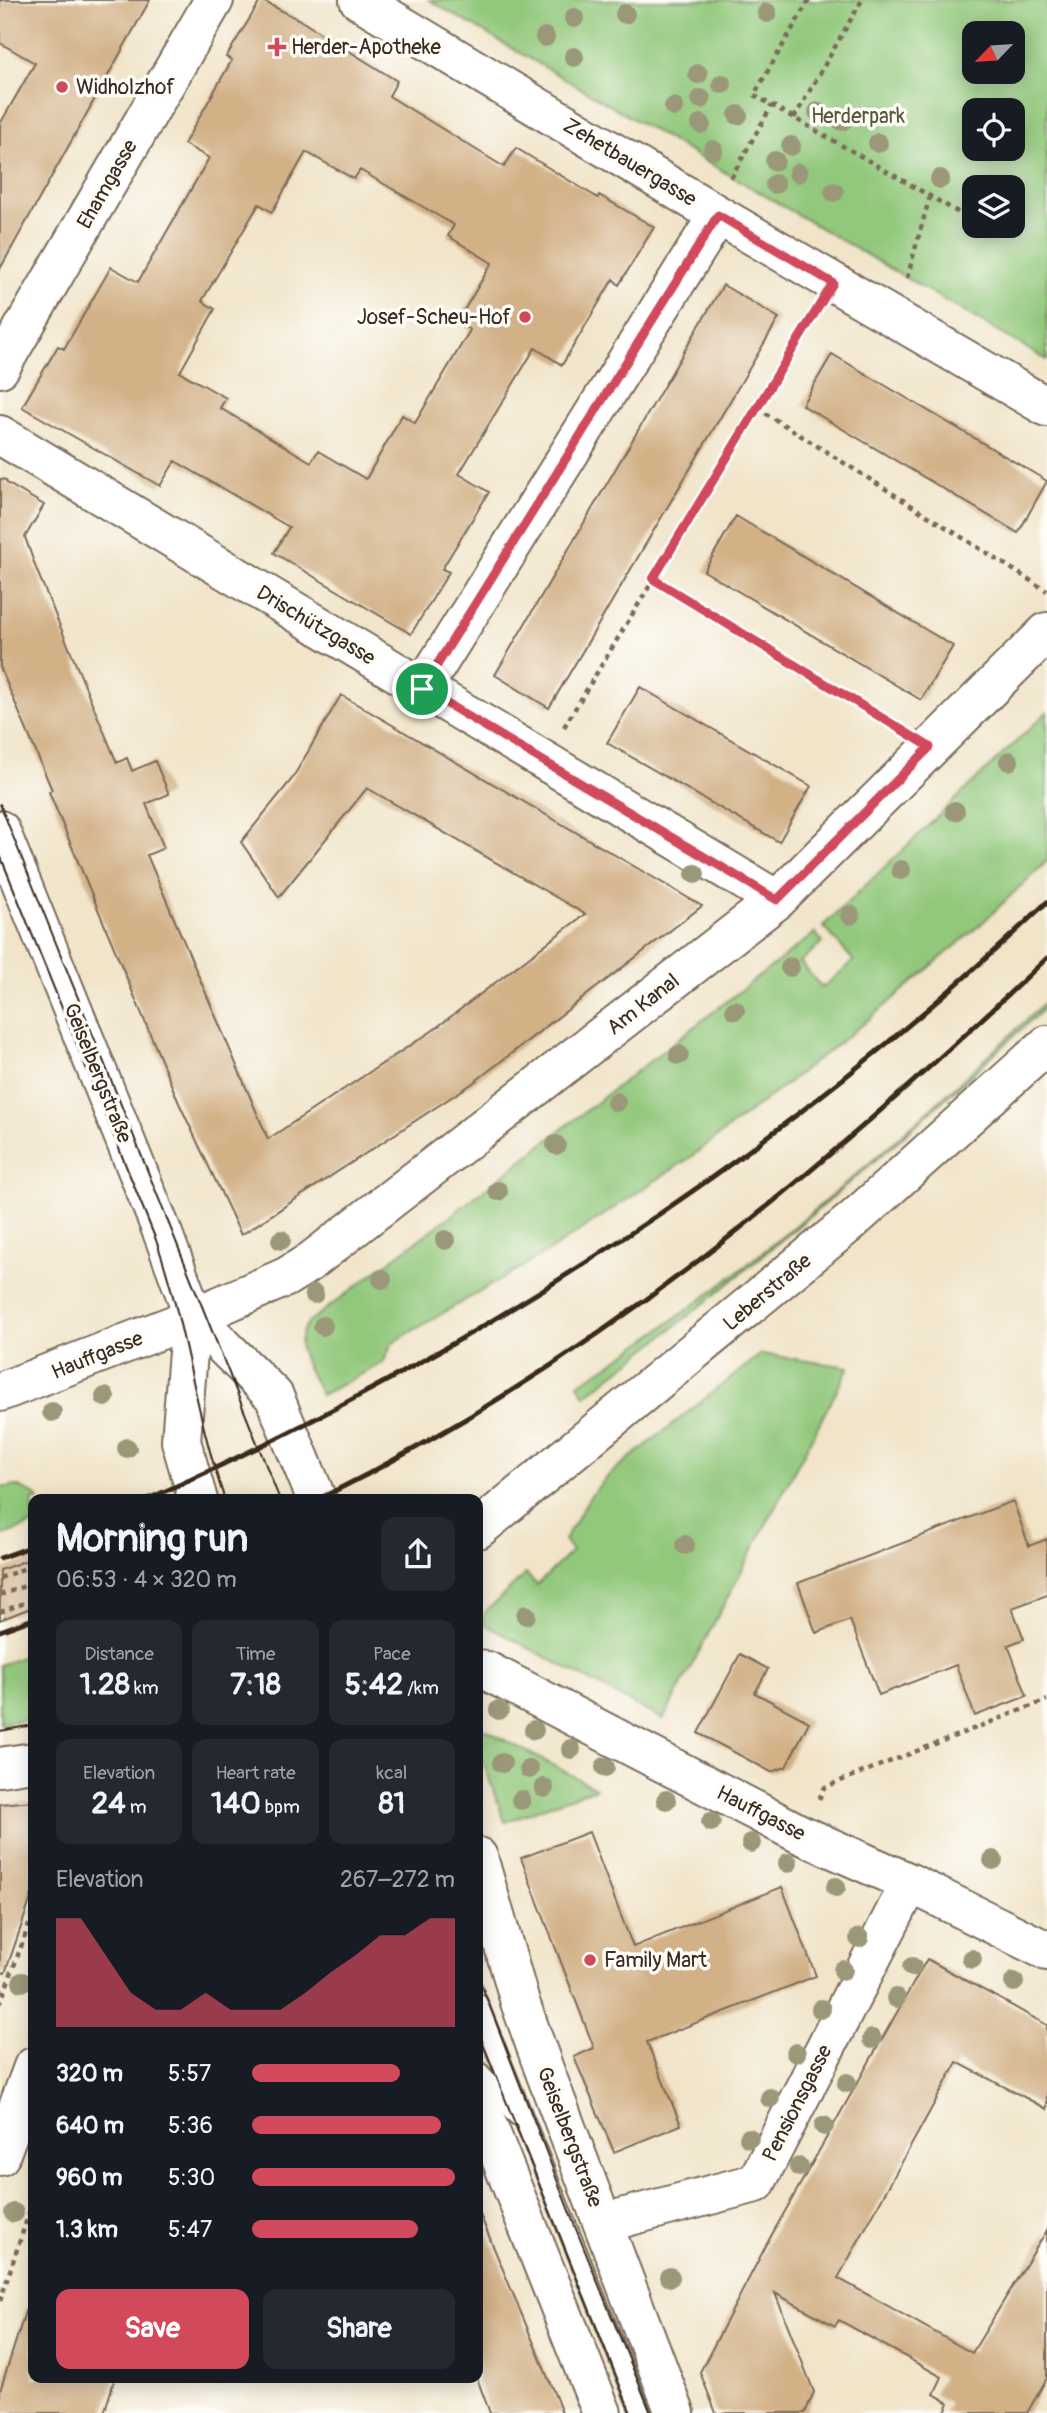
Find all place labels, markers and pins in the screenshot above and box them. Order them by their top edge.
place label: Herder-Apotheke [291,34,441,61]
marker: Herder-Apotheke [269,39,285,55]
place label: Widholzhof [76,74,175,101]
marker: Widholzhof [54,79,70,95]
place label: Josef-Scheu-Hof [357,304,511,331]
marker: Josef-Scheu-Hof [517,309,533,325]
pin [392,659,452,719]
place label: Family Mart [604,1947,707,1974]
marker: Family Mart [582,1952,598,1968]

